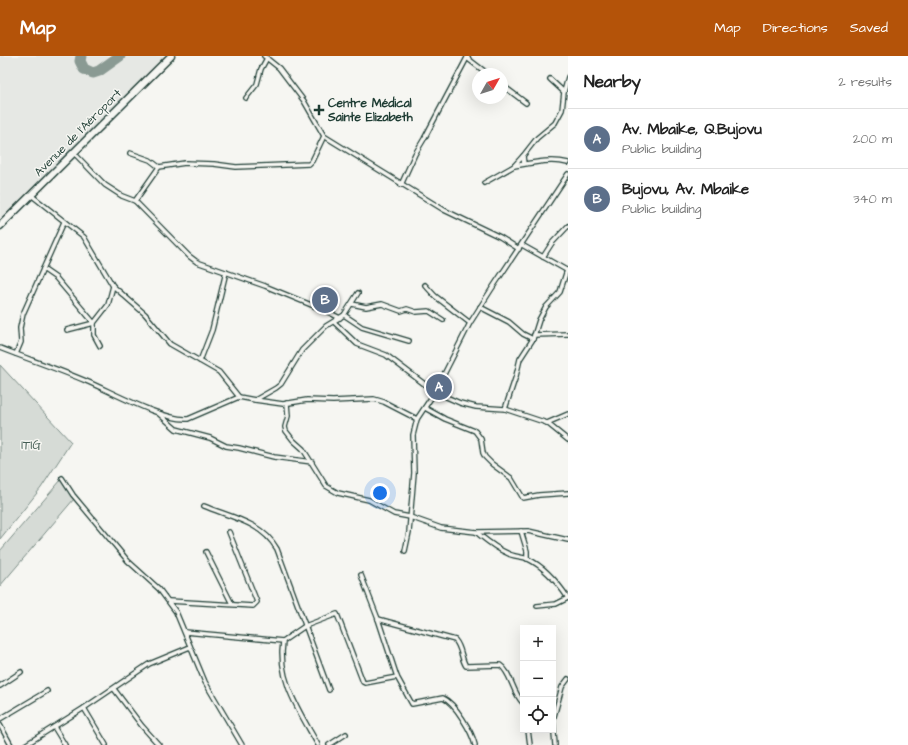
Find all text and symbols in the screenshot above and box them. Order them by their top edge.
text: Map [20,15,56,42]
text: Map [714,18,741,38]
text: Directions [763,18,828,38]
text: Saved [850,18,888,38]
north arrow [472,68,508,104]
text: Nearby [584,70,641,94]
text: 2 results [838,73,892,91]
street label: Avenue de l'Aéroport [30,85,126,181]
place label: Centre Médical Sainte Elizabeth [327,95,414,126]
marker: Centre Médical Sainte Elizabeth [313,104,325,116]
text: Av. Mbaike, Q.Bujovu [622,119,762,140]
text: A [593,130,601,148]
text: 200 m [853,130,892,148]
text: Public building [622,140,701,158]
text: Bujovu, Av. Mbaike [622,179,749,200]
text: B [592,190,602,208]
text: 340 m [853,190,892,208]
text: Public building [622,200,701,218]
pin: B [312,285,338,315]
pin: A [426,372,452,402]
park label: ITIG [21,437,41,454]
your location [370,483,390,503]
map controls [520,625,556,733]
button: + [520,625,556,661]
button: − [520,661,556,697]
button: locate [520,697,556,733]

